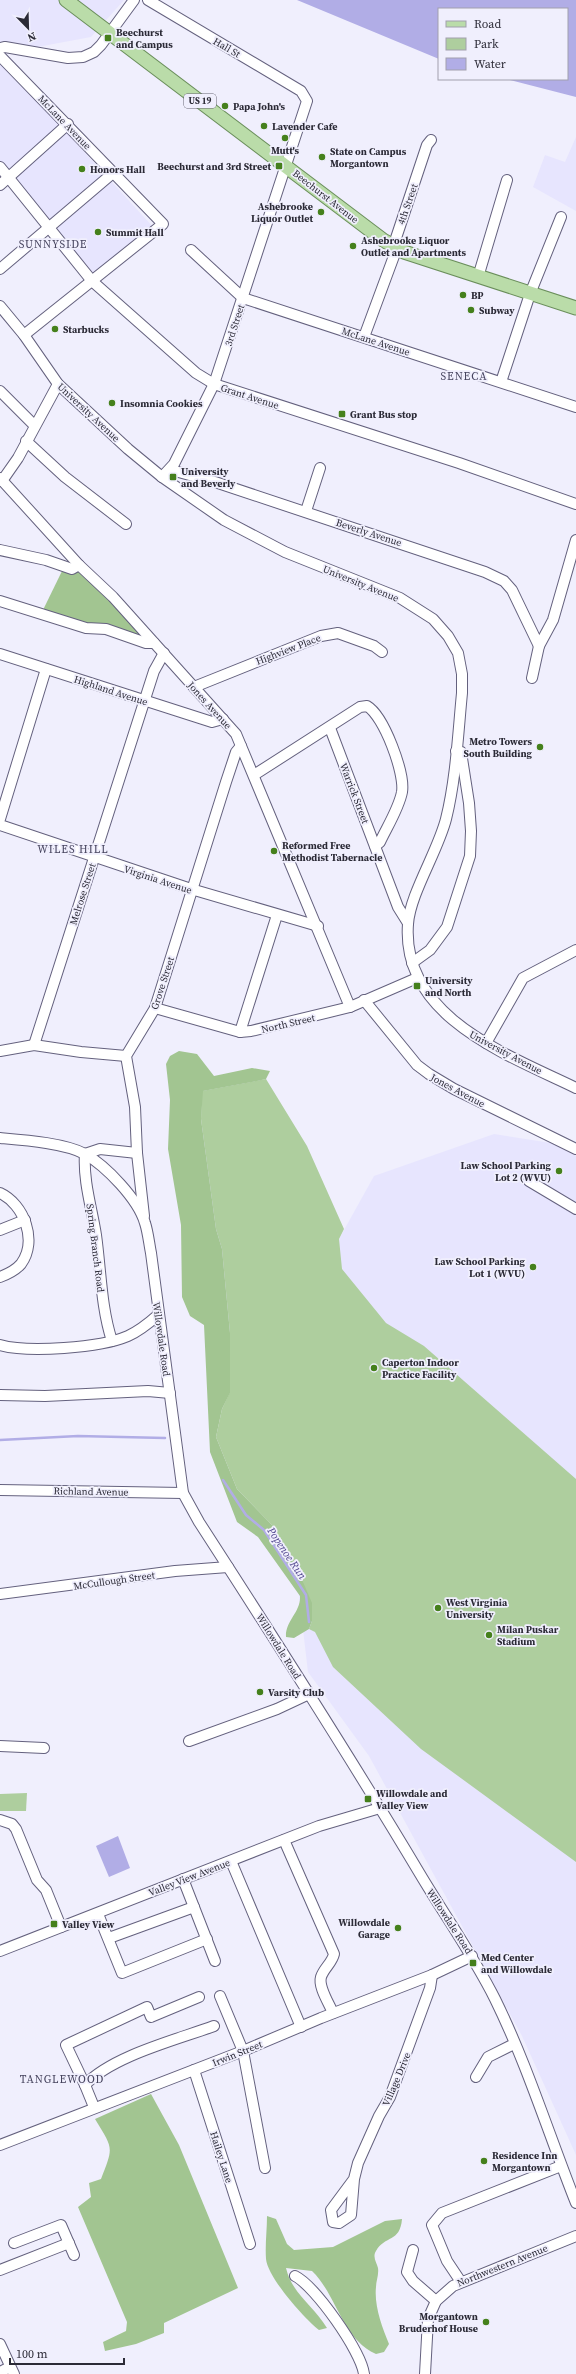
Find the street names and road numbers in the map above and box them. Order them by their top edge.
street label: Hall St [211,34,243,61]
street label: McLane Avenue [35,92,94,152]
road number: US 19 [184,94,216,108]
street label: Beechurst Avenue [290,167,361,226]
street label: 4th Street [394,181,421,226]
street label: 3rd Street [222,302,248,348]
street label: McLane Avenue [340,324,412,359]
street label: University Avenue [55,380,123,445]
street label: Grant Avenue [219,381,281,412]
street label: Beverly Avenue [334,516,403,549]
street label: University Avenue [321,562,401,605]
street label: Highview Place [254,631,322,668]
street label: Highland Avenue [72,672,149,709]
street label: Jones Avenue [184,678,234,732]
street label: Warrick Street [337,761,372,826]
street label: Melrose Street [66,861,99,927]
street label: Virginia Avenue [122,862,194,897]
street label: Grove Street [148,954,177,1011]
street label: North Street [260,1011,317,1036]
street label: University Avenue [467,1028,544,1077]
street label: Jones Avenue [427,1070,487,1110]
street label: Spring Branch Road [84,1203,107,1293]
street label: Willowdale Road [150,1301,173,1377]
street label: Richland Avenue [53,1484,129,1499]
street label: McCullough Street [73,1568,156,1593]
street label: Willowdale Road [253,1611,304,1682]
street label: Valley View Avenue [147,1856,232,1899]
street label: Willowdale Road [424,1886,476,1957]
street label: Irwin Street [210,2037,265,2069]
street label: Village Drive [379,2050,414,2108]
street label: Hailey Lane [207,2130,236,2185]
street label: Northwestern Avenue [455,2241,549,2290]

